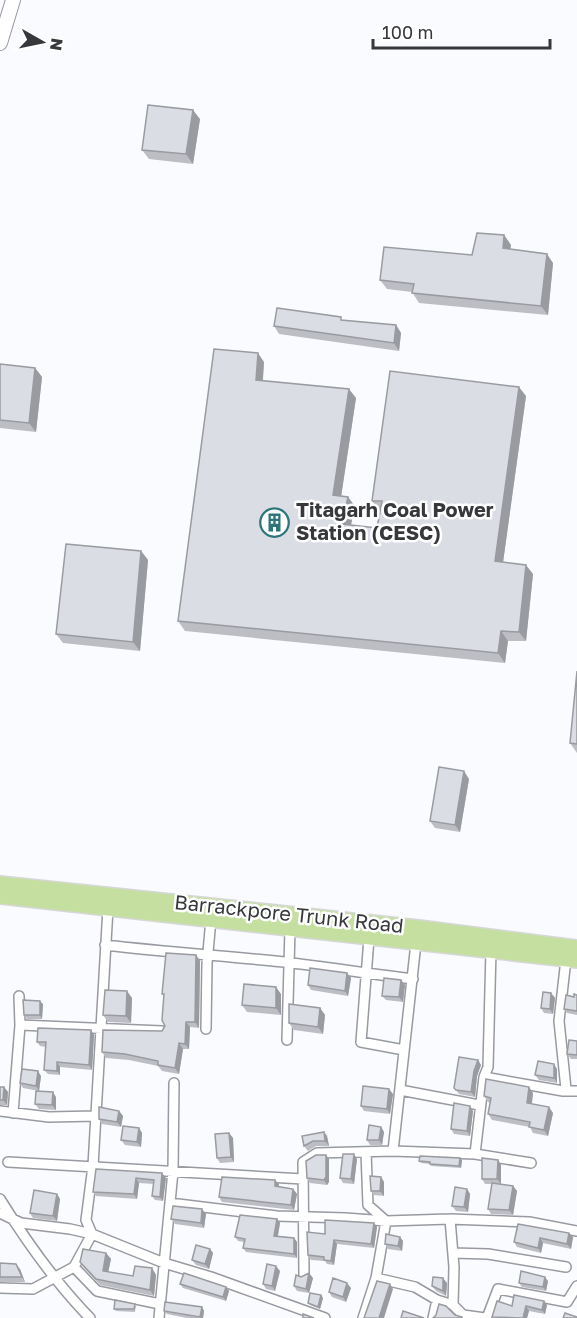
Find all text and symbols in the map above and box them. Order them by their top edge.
north arrow [12,12,72,72]
scale bar [373,12,550,50]
text: 100 m [382,21,433,43]
text: N [46,37,68,52]
place label: Titagarh Coal Power Station (CESC) [296,497,494,544]
building icon: Titagarh Coal Power Station (CESC) [259,506,291,538]
street label: Barrackpore Trunk Road [173,889,405,937]

